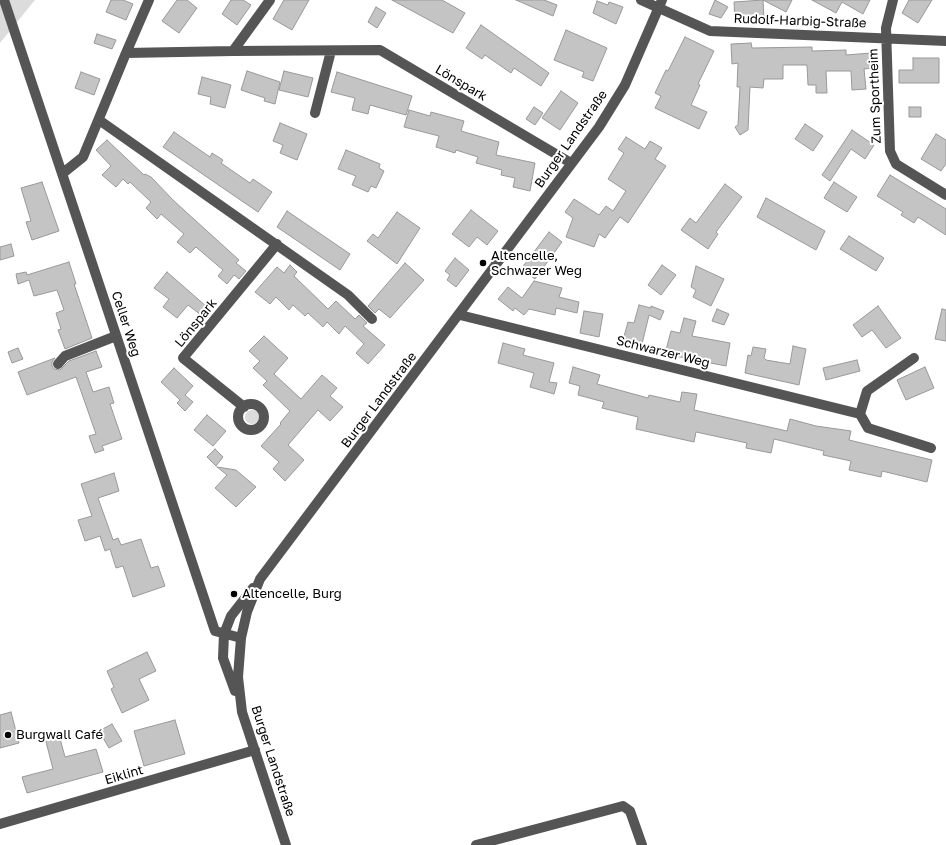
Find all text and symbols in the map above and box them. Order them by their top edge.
street label: Rudolf-Harbig-Straße [733,11,867,31]
street label: Zum Sportheim [866,48,884,144]
street label: Lönspark [432,61,490,105]
street label: Burger Landstraße [531,87,611,191]
place label: Altencelle, Schwazer Weg [491,248,582,279]
marker: Altencelle, Schwazer Weg [478,258,488,268]
street label: Celler Weg [108,289,144,359]
street label: Lönspark [172,296,220,350]
street label: Schwarzer Weg [615,333,711,371]
street label: Burger Landstraße [338,349,420,451]
place label: Altencelle, Burg [242,586,342,602]
marker: Altencelle, Burg [229,589,239,599]
street label: Burger Landstraße [248,704,298,818]
place label: Burgwall Café [16,727,103,743]
marker: Burgwall Café [3,730,13,740]
street label: Eiklint [103,762,145,788]

